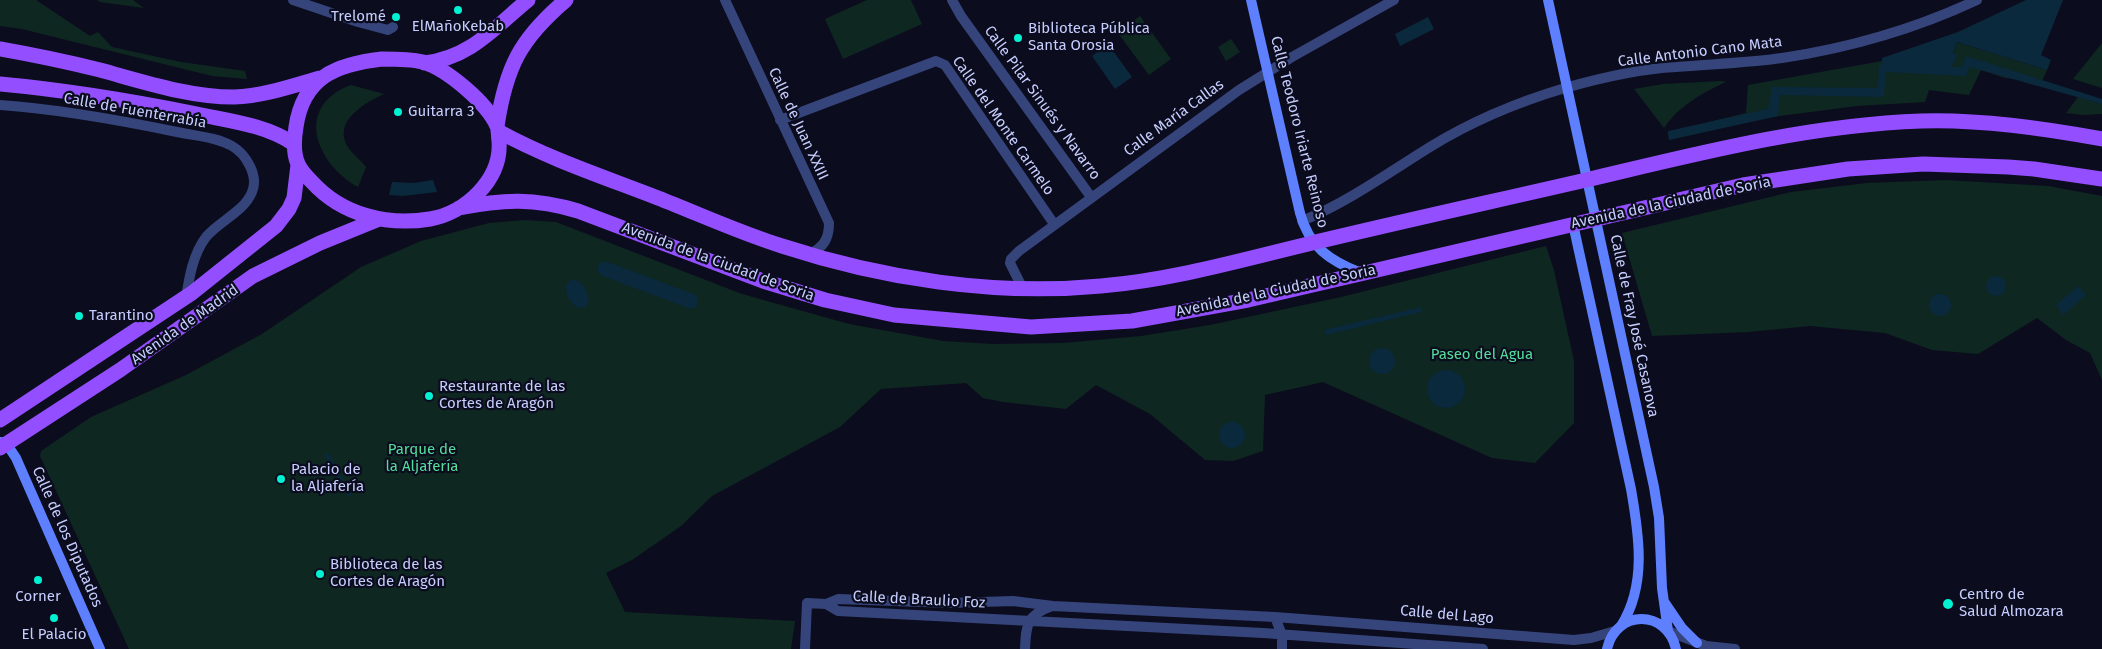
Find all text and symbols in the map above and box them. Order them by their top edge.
marker: ElMañoKebab [452,4,464,16]
place label: Trelomé [331,8,386,26]
marker: Trelomé [390,11,402,23]
place label: ElMañoKebab [412,18,504,36]
place label: Biblioteca Pública Santa Orosia [1028,20,1150,55]
street label: Calle Pilar Sinués y Navarro [980,22,1104,184]
marker: Biblioteca Pública Santa Orosia [1012,32,1024,44]
street label: Calle Antonio Cano Mata [1617,33,1783,71]
street label: Calle Teodoro Iriarte Reinoso [1266,34,1332,230]
street label: Calle del Monte Carmelo [948,53,1058,199]
street label: Calle de Juan XXIII [764,65,832,183]
street label: Calle María Callas [1121,76,1227,160]
street label: Calle de Fuenterrabía [62,90,208,132]
place label: Guitarra 3 [408,103,475,121]
marker: Guitarra 3 [392,106,404,118]
street label: Avenida de la Ciudad de Soria [1570,173,1772,233]
street label: Avenida de la Ciudad de Soria [619,219,817,305]
street label: Calle de Fray José Casanova [1606,233,1662,419]
street label: Avenida de la Ciudad de Soria [1175,261,1377,321]
street label: Avenida de Madrid [128,281,242,369]
place label: Tarantino [89,307,154,325]
marker: Tarantino [73,310,85,322]
park label: Paseo del Agua [1431,346,1533,364]
place label: Restaurante de las Cortes de Aragón [439,378,565,413]
marker: Restaurante de las Cortes de Aragón [423,390,435,402]
park label: Parque de la Aljafería [385,441,459,476]
place label: Palacio de la Aljafería [291,461,364,496]
street label: Calle de los Diputados [28,464,106,610]
marker: Palacio de la Aljafería [275,473,287,485]
place label: Biblioteca de las Cortes de Aragón [330,556,445,591]
marker: Biblioteca de las Cortes de Aragón [314,568,326,580]
marker: Corner [32,574,44,586]
place label: Centro de Salud Almozara [1959,586,2064,621]
place label: Corner [15,588,61,606]
street label: Calle de Braulio Foz [852,588,986,612]
marker: Centro de Salud Almozara [1941,597,1955,611]
street label: Calle del Lago [1399,602,1495,628]
marker: El Palacio [48,612,60,624]
place label: El Palacio [22,626,86,644]

